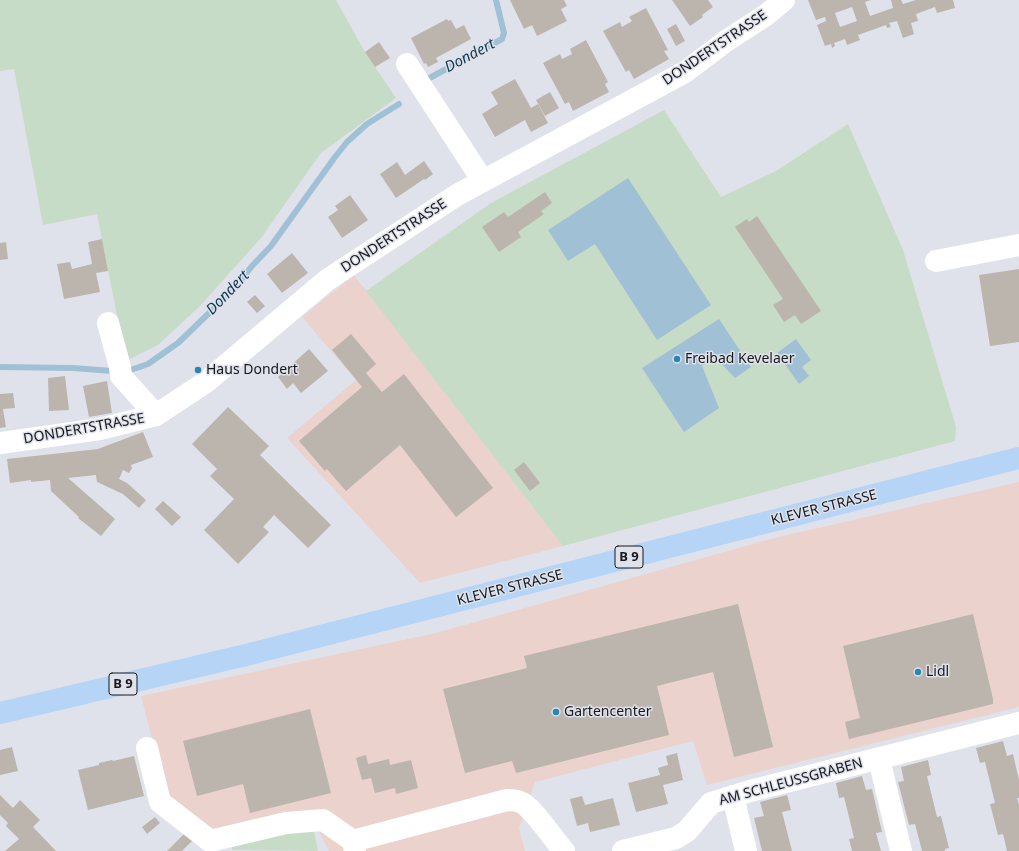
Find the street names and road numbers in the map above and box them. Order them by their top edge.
street label: DONDERTSTRASSE [659,7,771,89]
street label: DONDERTSTRASSE [338,196,450,276]
street label: DONDERTSTRASSE [22,410,146,448]
street label: KLEVER STRASSE [769,487,879,529]
road number: B 9 [615,546,643,568]
street label: KLEVER STRASSE [455,567,565,609]
road number: B 9 [109,673,137,695]
street label: AM SCHLEUSSGRABEN [717,755,865,809]

